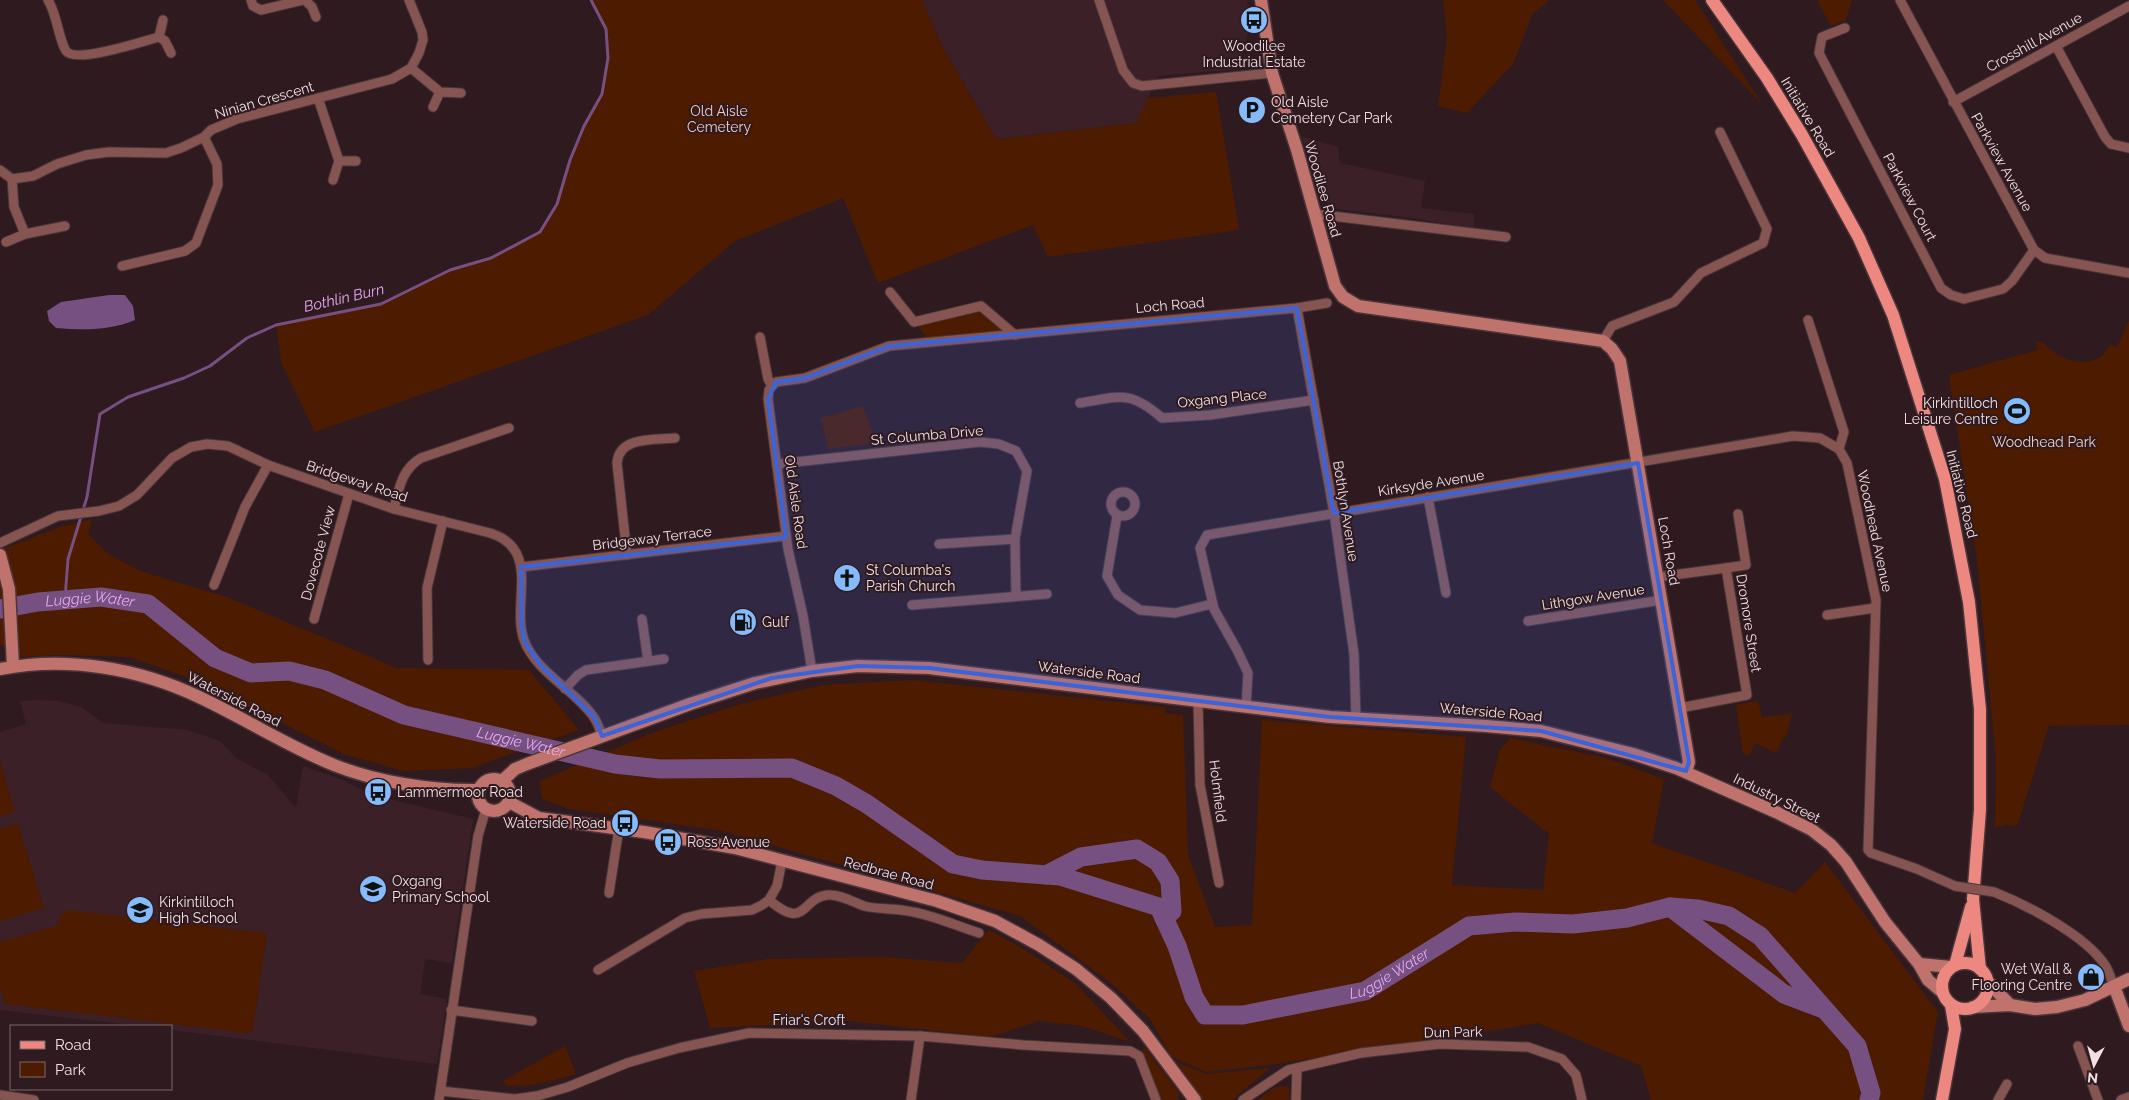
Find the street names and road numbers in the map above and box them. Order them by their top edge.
street label: Crosshill Avenue [1983,9,2085,75]
street label: Initiative Road [1778,74,1838,160]
street label: Ninian Crescent [213,78,316,122]
street label: Parkview Avenue [1968,110,2036,214]
street label: Woodilee Road [1302,139,1344,239]
street label: Parkview Court [1880,150,1940,244]
street label: Loch Road [1135,294,1205,316]
street label: Oxgang Place [1177,385,1267,411]
street label: St Columba Drive [870,422,984,448]
street label: Initiative Road [1943,448,1981,540]
street label: Old Aisle Road [781,454,811,550]
street label: Bridgeway Road [304,457,410,505]
street label: Bothlyn Avenue [1330,459,1362,563]
street label: Kirksyde Avenue [1377,467,1485,499]
street label: Woodhead Avenue [1854,469,1896,593]
street label: Dovecote View [298,503,338,602]
street label: Loch Road [1655,515,1683,587]
street label: Bridgeway Terrace [591,523,713,553]
street label: Dromore Street [1733,573,1765,674]
street label: Lithgow Avenue [1540,581,1646,613]
street label: Waterside Road [1037,658,1141,686]
street label: Waterside Road [184,668,284,730]
street label: Waterside Road [1439,700,1543,724]
street label: Holmfield [1206,759,1230,823]
street label: Industry Street [1731,770,1823,826]
street label: Redbrae Road [842,853,936,893]
street label: Friar's Croft [773,1012,846,1028]
street label: Dun Park [1424,1023,1483,1041]

